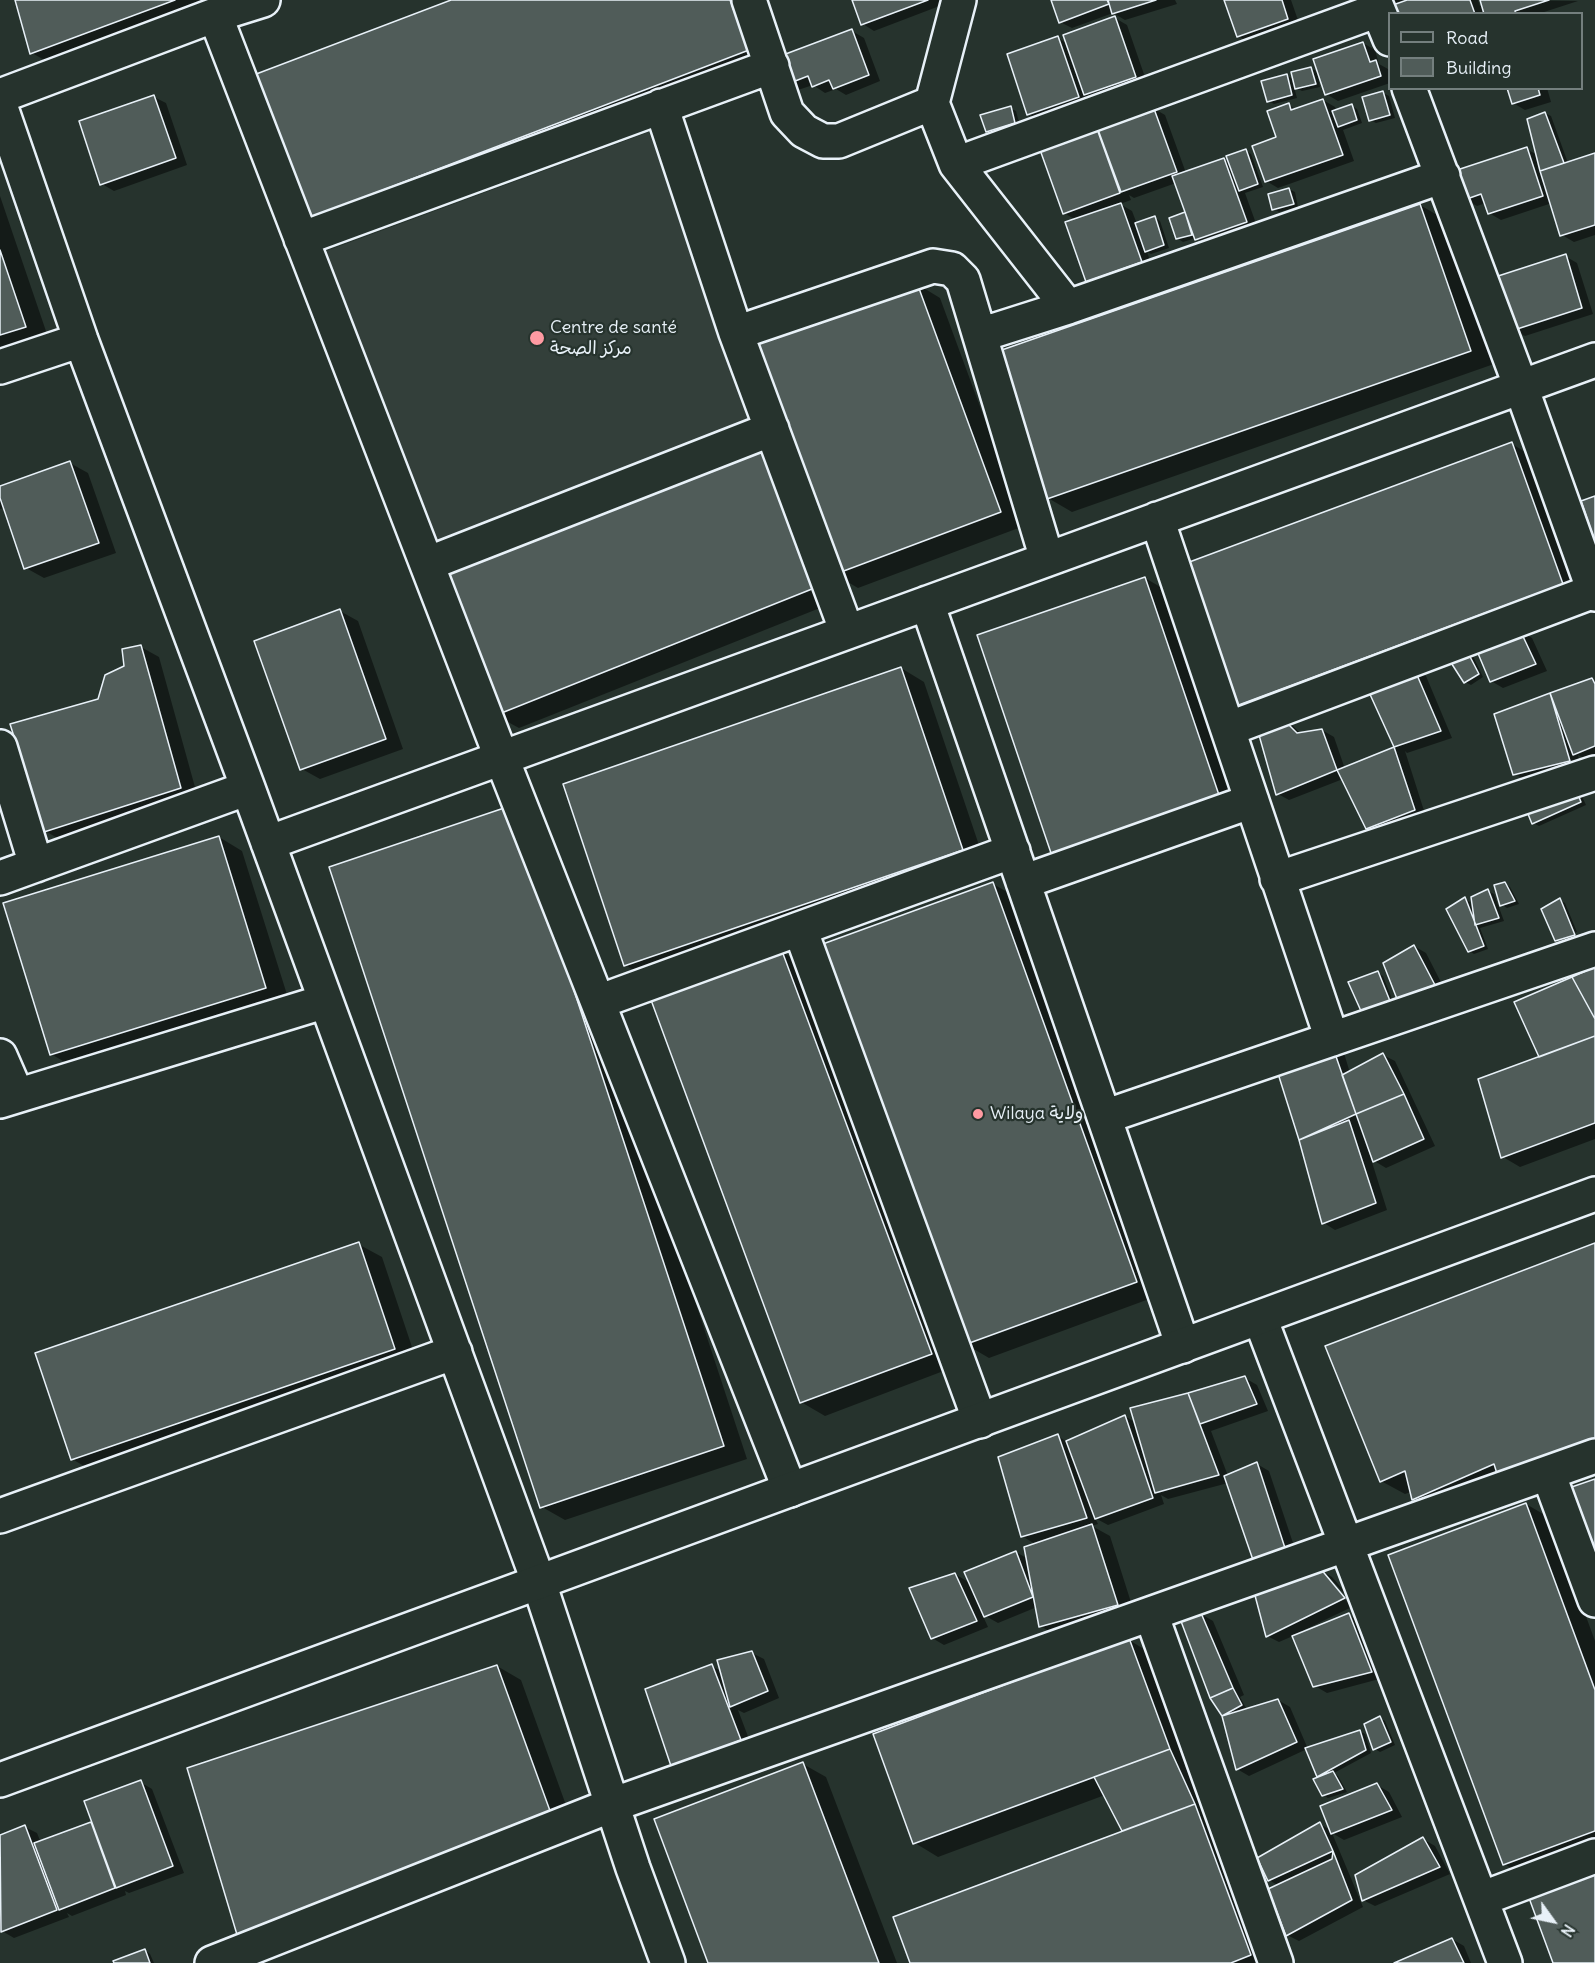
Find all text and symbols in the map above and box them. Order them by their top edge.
legend [1388,12,1583,90]
text: Road [1446,26,1488,49]
text: Building [1446,56,1511,79]
place label: Centre de santé مركز الصحة [550,317,677,360]
marker: Centre de santé مركز الصحة [528,329,546,347]
place label: Wilaya ولاية [990,1103,1083,1125]
marker: Wilaya ولاية [971,1107,985,1121]
north arrow [1523,1891,1583,1951]
text: N [1557,1921,1579,1941]

